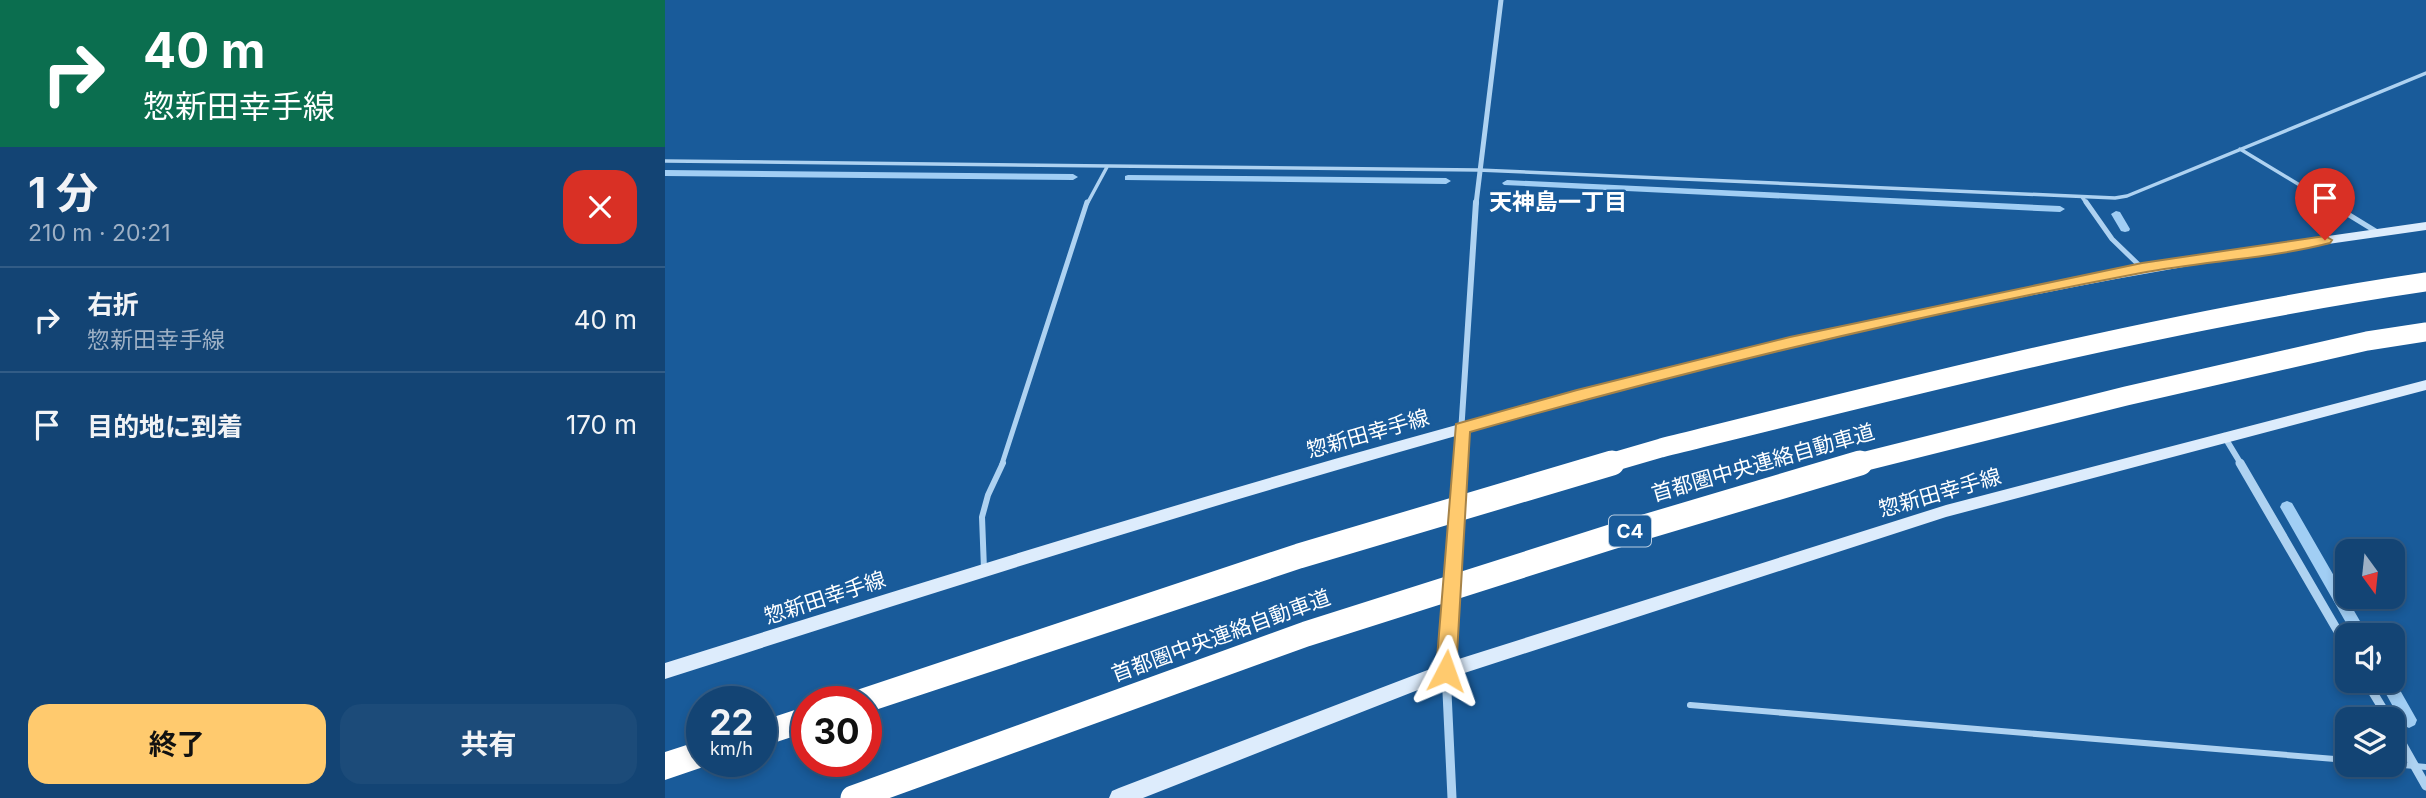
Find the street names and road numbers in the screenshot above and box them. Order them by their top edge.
street label: 惣新田幸手線 [1304,404,1432,463]
street label: 首都圏中央連絡自動車道 [1648,419,1877,506]
street label: 惣新田幸手線 [1876,463,2004,522]
road number: C4 [1609,516,1651,546]
street label: 惣新田幸手線 [761,566,889,629]
street label: 首都圏中央連絡自動車道 [1108,584,1334,687]

